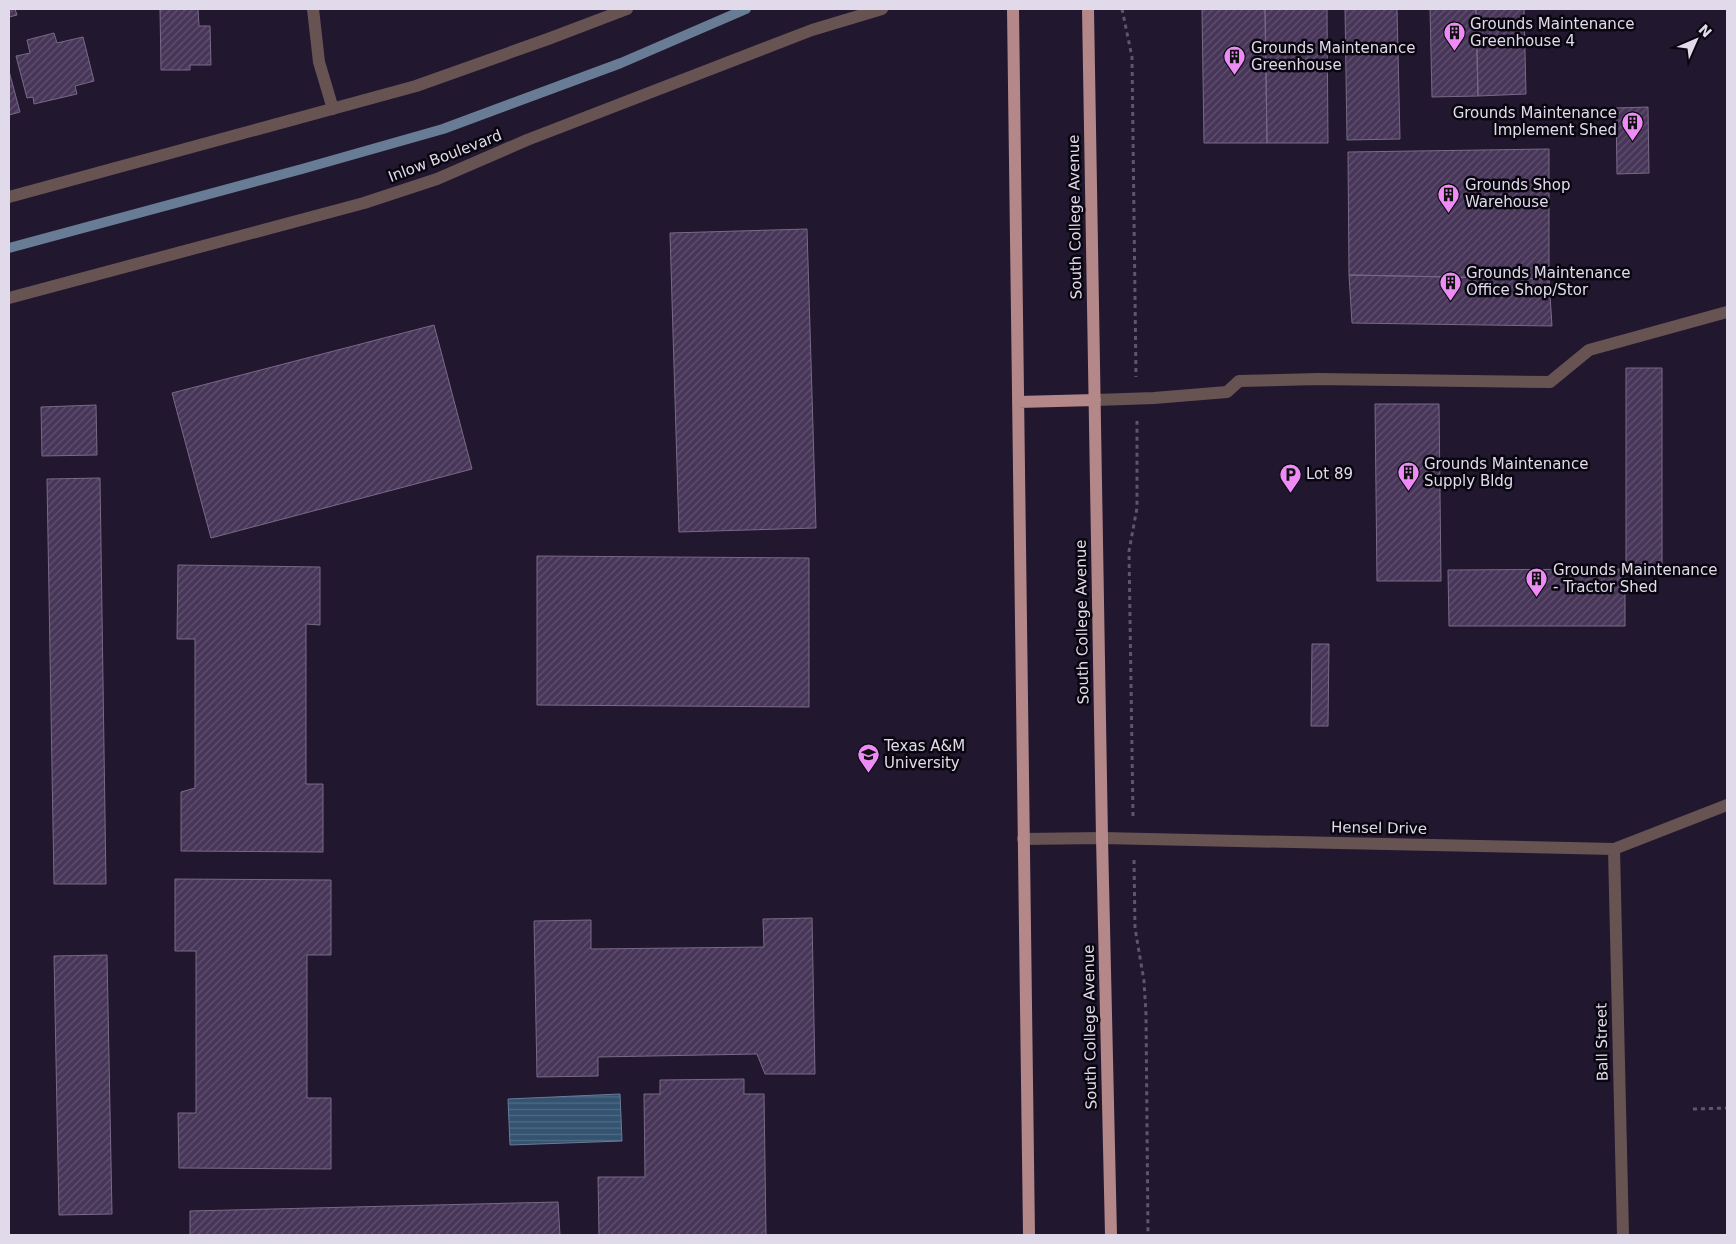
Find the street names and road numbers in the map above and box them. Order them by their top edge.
street label: Inlow Boulevard [386,126,504,186]
street label: South College Avenue [1065,134,1085,300]
street label: South College Avenue [1072,539,1092,705]
street label: Hensel Drive [1331,818,1427,838]
street label: South College Avenue [1080,944,1100,1110]
street label: Ball Street [1592,1003,1612,1081]

